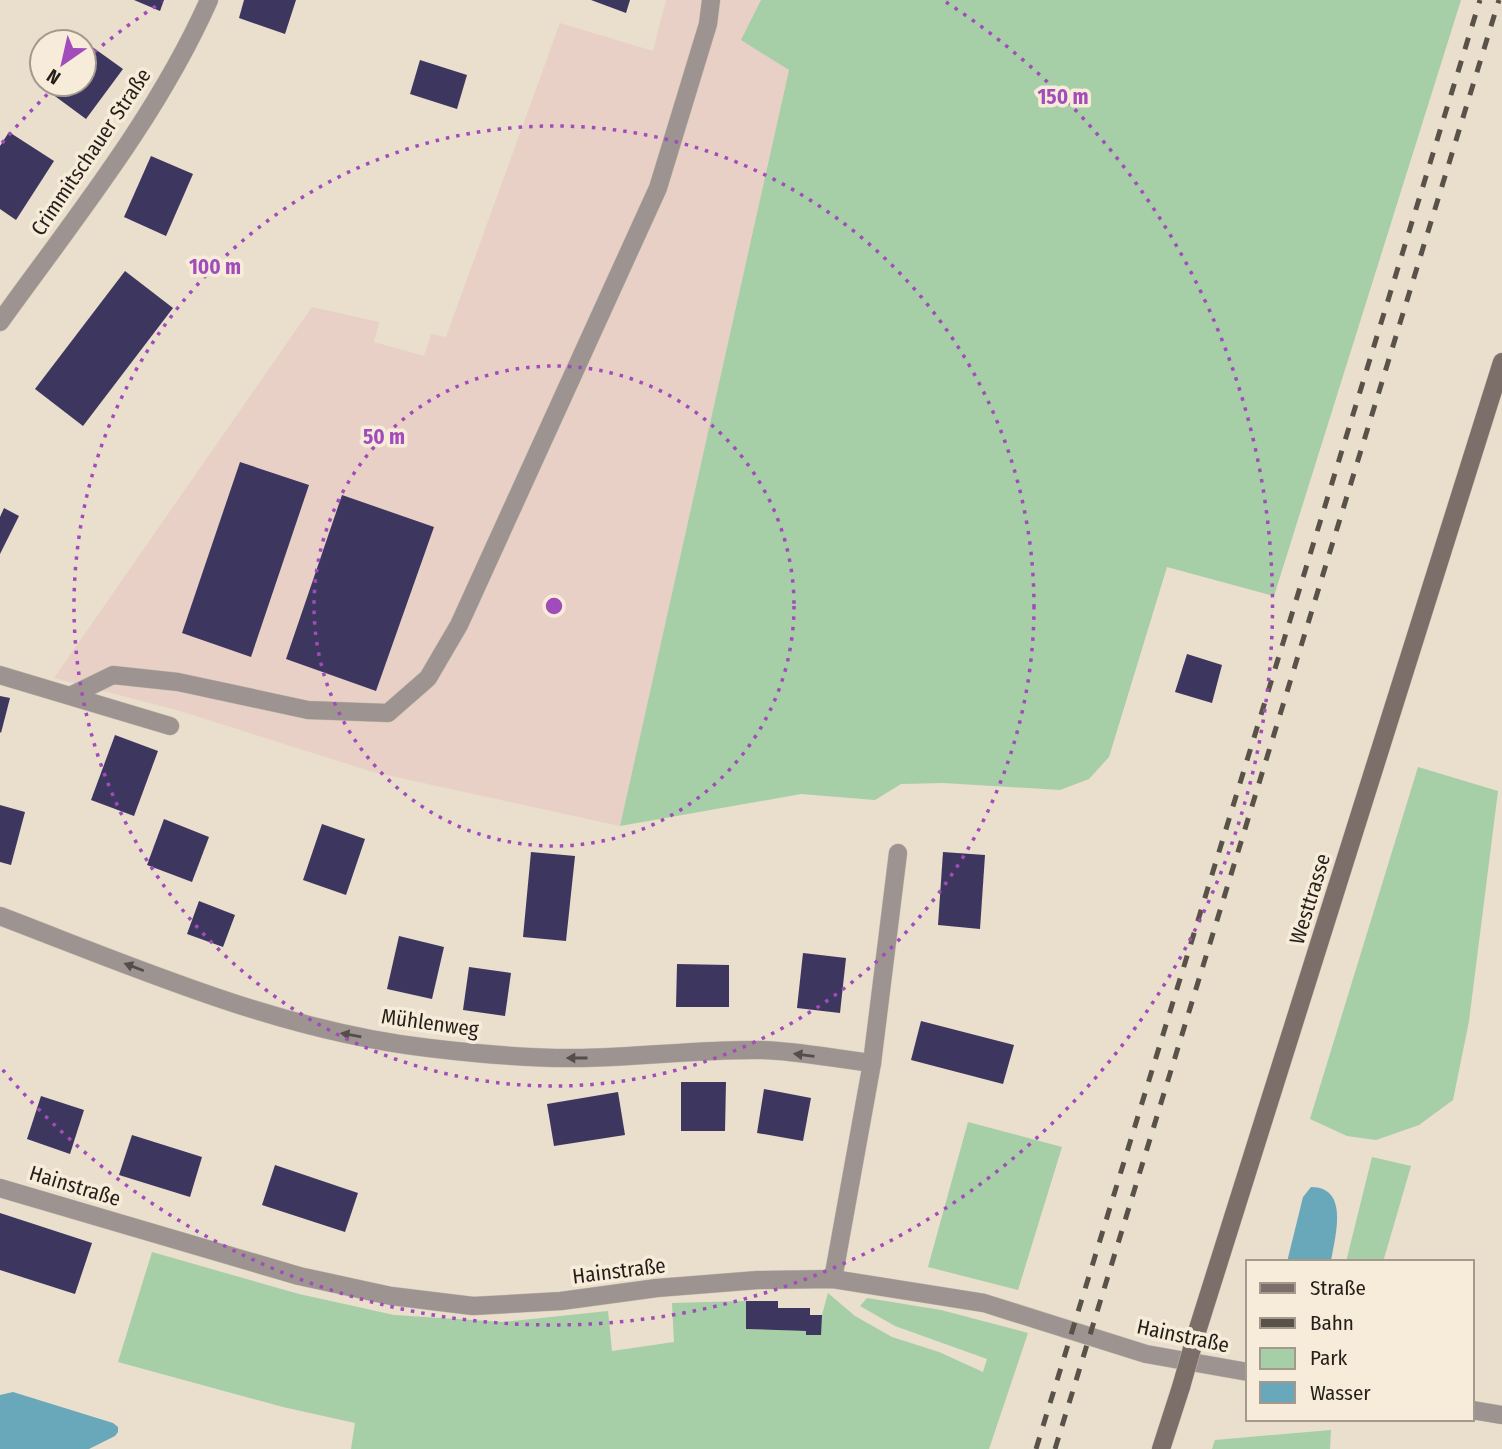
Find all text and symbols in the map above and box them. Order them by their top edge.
north arrow [28,28,98,98]
street label: Crimmitschauer Straße [25,63,157,241]
text: N [43,64,65,89]
text: 150 m [1037,84,1089,110]
text: 100 m [189,254,241,280]
text: 50 m [363,424,405,450]
centre of rings [542,594,566,618]
street label: Westtrasse [1284,850,1336,948]
one-way arrow [124,962,145,973]
street label: Mühlenweg [380,1003,480,1043]
one-way arrow [340,1029,362,1040]
one-way arrow [793,1050,815,1061]
one-way arrow [566,1052,588,1064]
street label: Hainstraße [26,1160,124,1212]
street label: Hainstraße [571,1252,667,1290]
legend [1246,1260,1474,1421]
text: Straße [1310,1275,1366,1301]
text: Bahn [1310,1310,1354,1336]
street label: Hainstraße [1134,1314,1232,1358]
text: Park [1310,1345,1348,1371]
text: Wasser [1310,1380,1371,1406]

